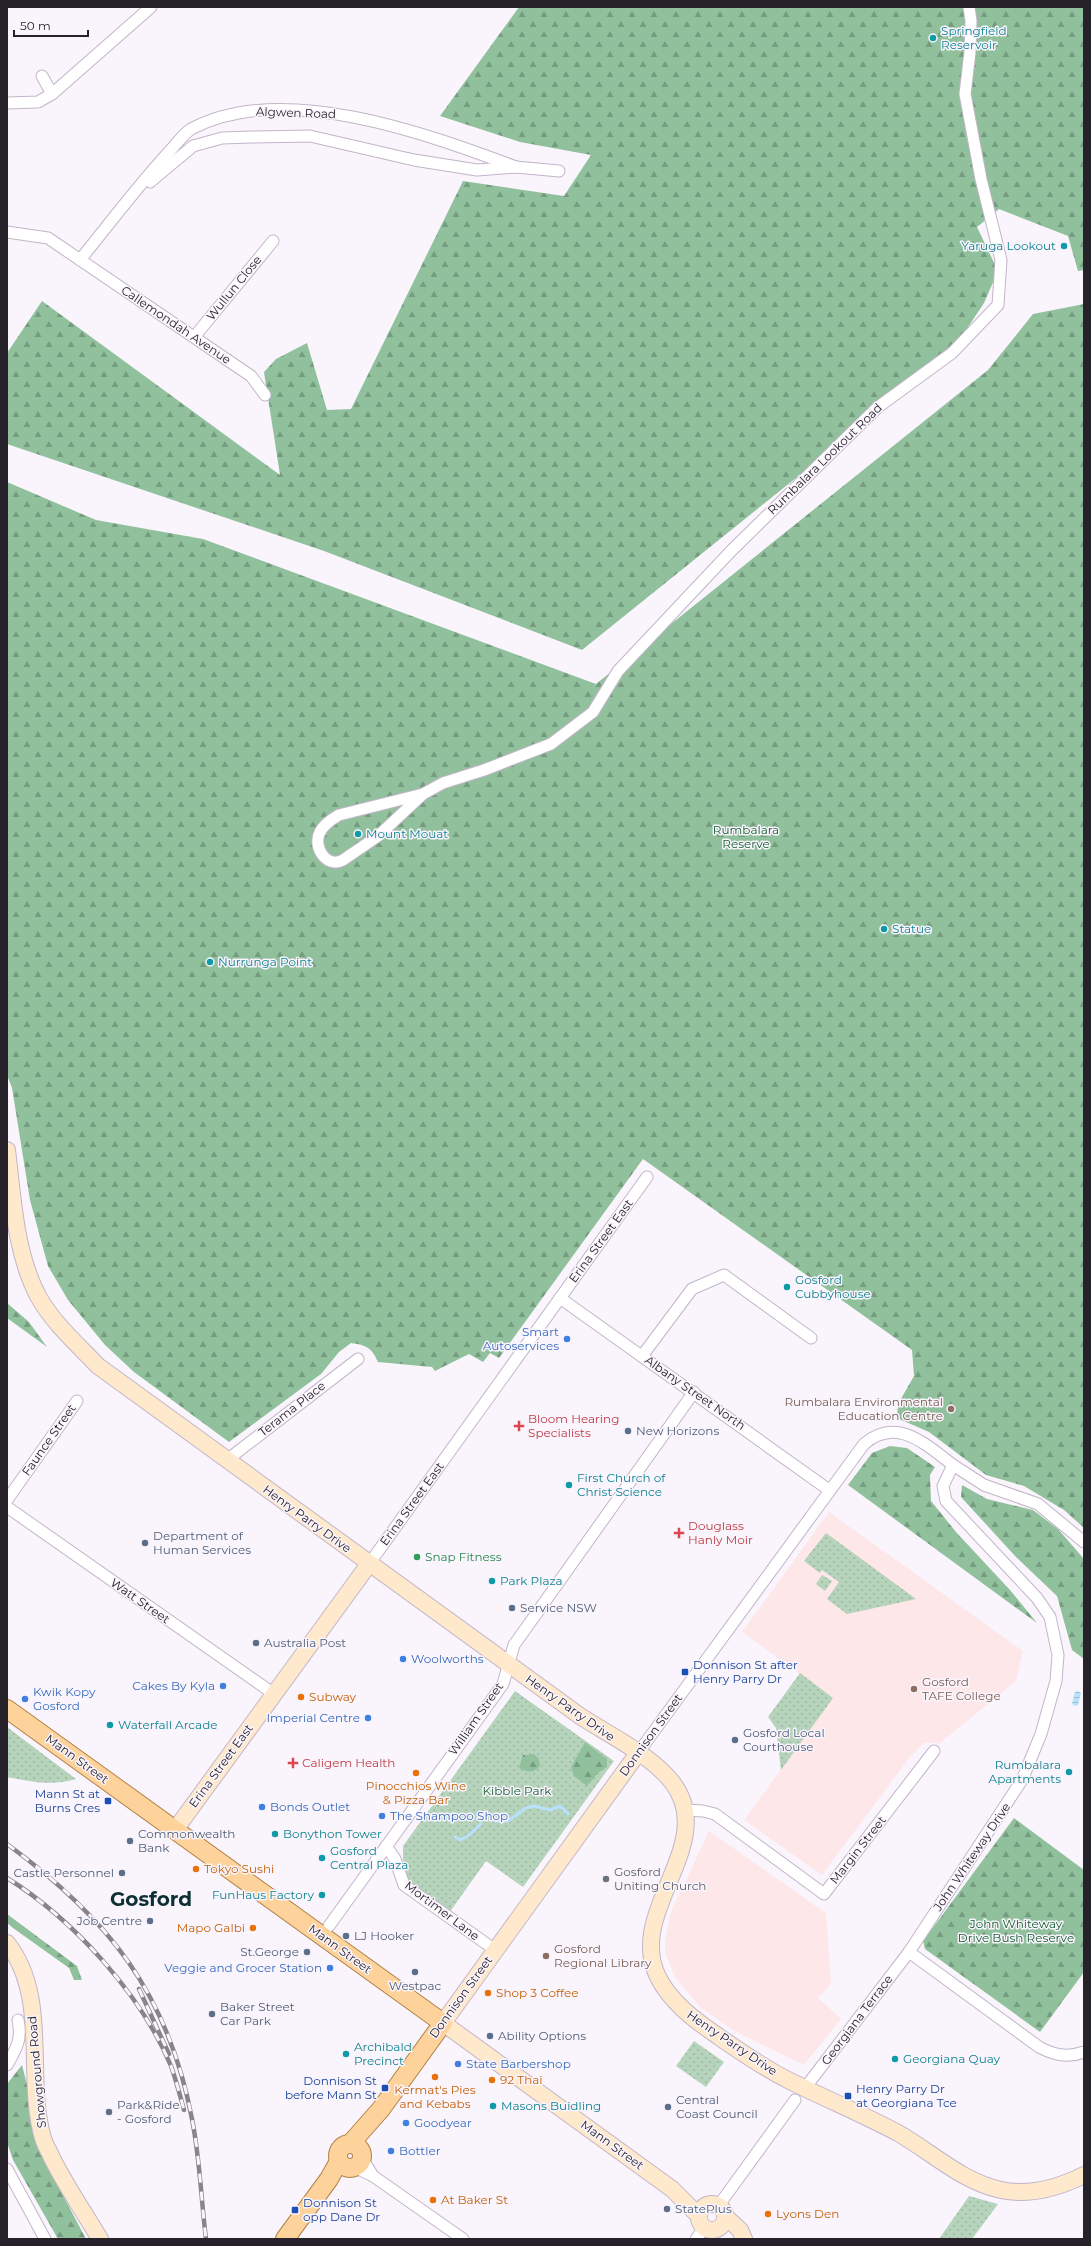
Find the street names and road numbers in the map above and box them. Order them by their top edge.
street label: Algwen Road [256,104,336,121]
street label: Wullun Close [203,252,264,323]
street label: Callemondah Avenue [118,282,234,367]
street label: Rumbalara Lookout Road [764,400,885,517]
street label: Erina Street East [565,1196,636,1285]
street label: Albany Street North [642,1352,748,1433]
street label: Terama Place [255,1378,328,1439]
street label: Faunce Street [18,1401,79,1478]
street label: Erina Street East [376,1459,447,1548]
street label: Henry Parry Drive [260,1482,354,1556]
street label: Watt Street [108,1575,173,1627]
street label: Henry Parry Drive [523,1671,618,1744]
street label: William Street [445,1679,506,1758]
street label: Donnison Street [616,1691,685,1779]
street label: Erina Street East [185,1721,256,1810]
street label: Mann Street [43,1731,112,1787]
street label: John Whiteway Drive [929,1800,1013,1915]
street label: Margin Street [826,1813,889,1887]
street label: Mortimer Lane [402,1878,483,1944]
street label: Mann Street [306,1921,375,1977]
street label: Donnison Street [426,1953,495,2041]
street label: Georgiana Terrace [818,1972,895,2068]
street label: Henry Parry Drive [684,2007,780,2078]
street label: Showground Road [24,2015,49,2129]
street label: Mann Street [578,2117,647,2173]

